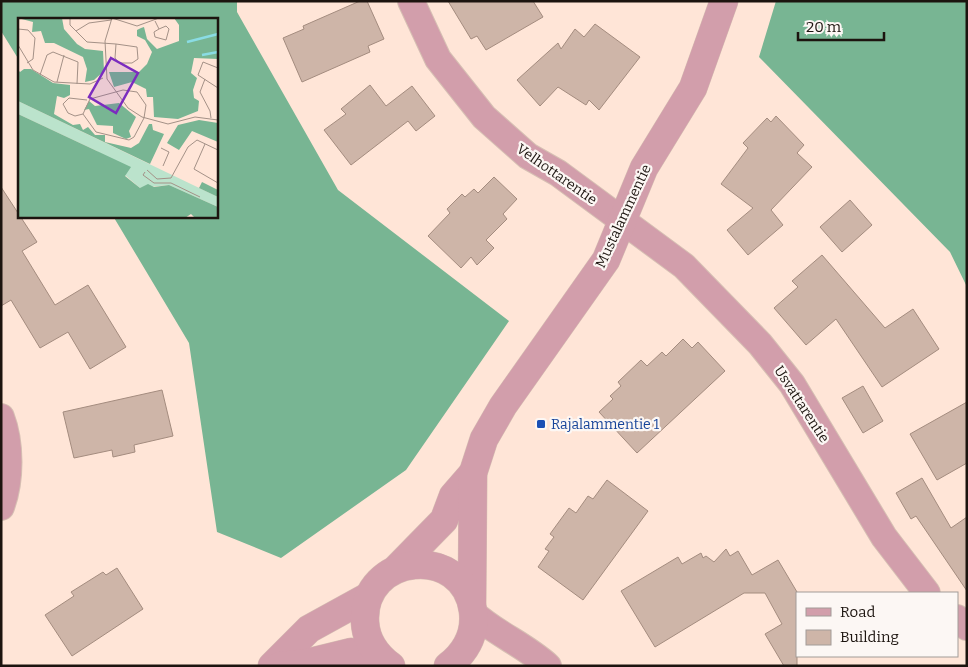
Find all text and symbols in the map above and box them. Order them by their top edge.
scale bar [798,10,884,42]
inset map [18,18,218,218]
text: 20 m [806,18,842,36]
street label: Velhottarentie [513,140,600,208]
street label: Mustalammentie [592,162,655,271]
street label: Usvattarentie [770,363,833,446]
place label: Rajalammentie 1 [551,416,660,433]
marker: Rajalammentie 1 [535,418,547,430]
legend [796,592,958,657]
text: Road [840,603,875,621]
text: Building [840,628,899,646]

